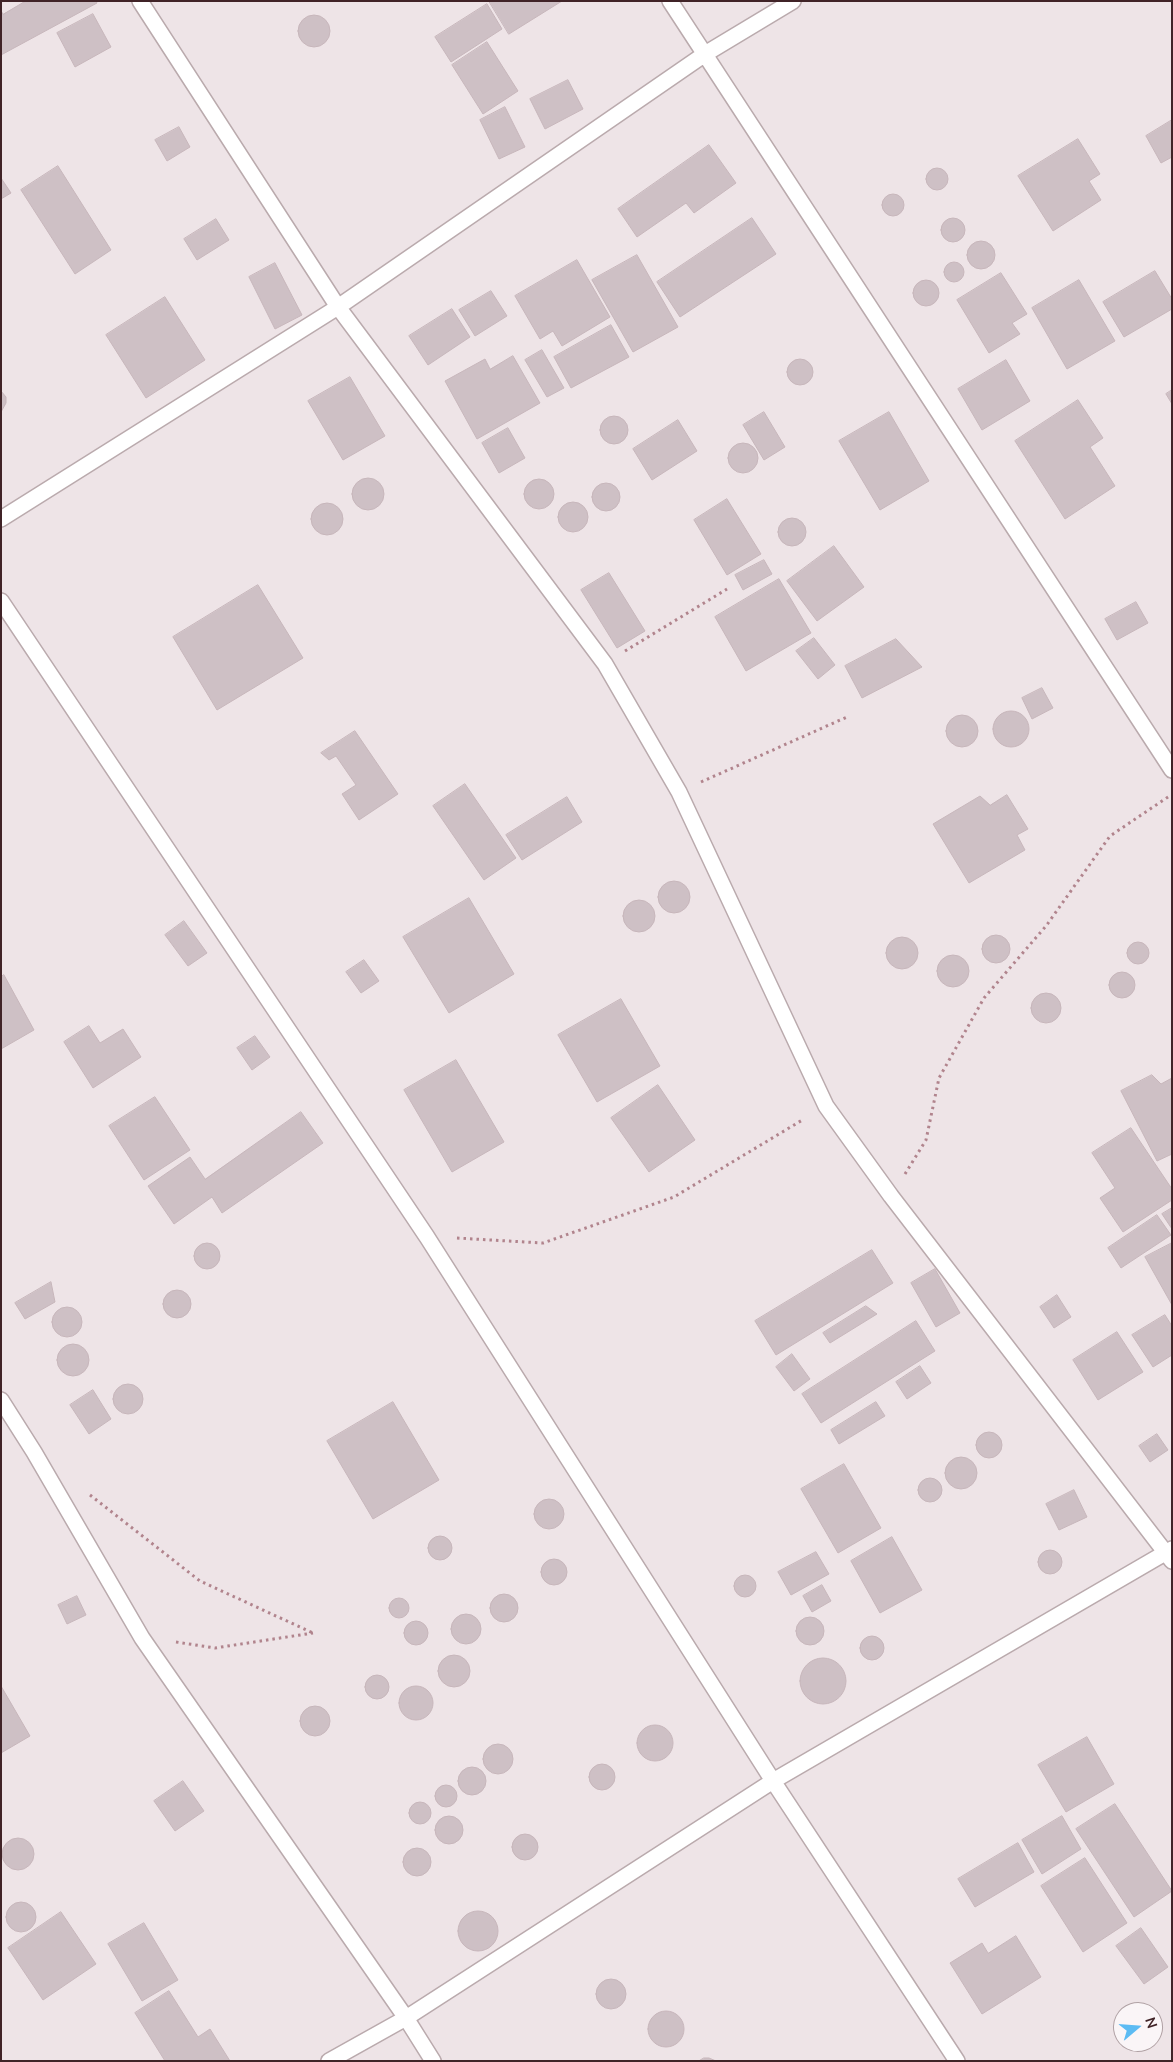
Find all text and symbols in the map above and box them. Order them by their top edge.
north arrow [1113,2002,1163,2052]
text: N [1141,2015,1162,2030]

